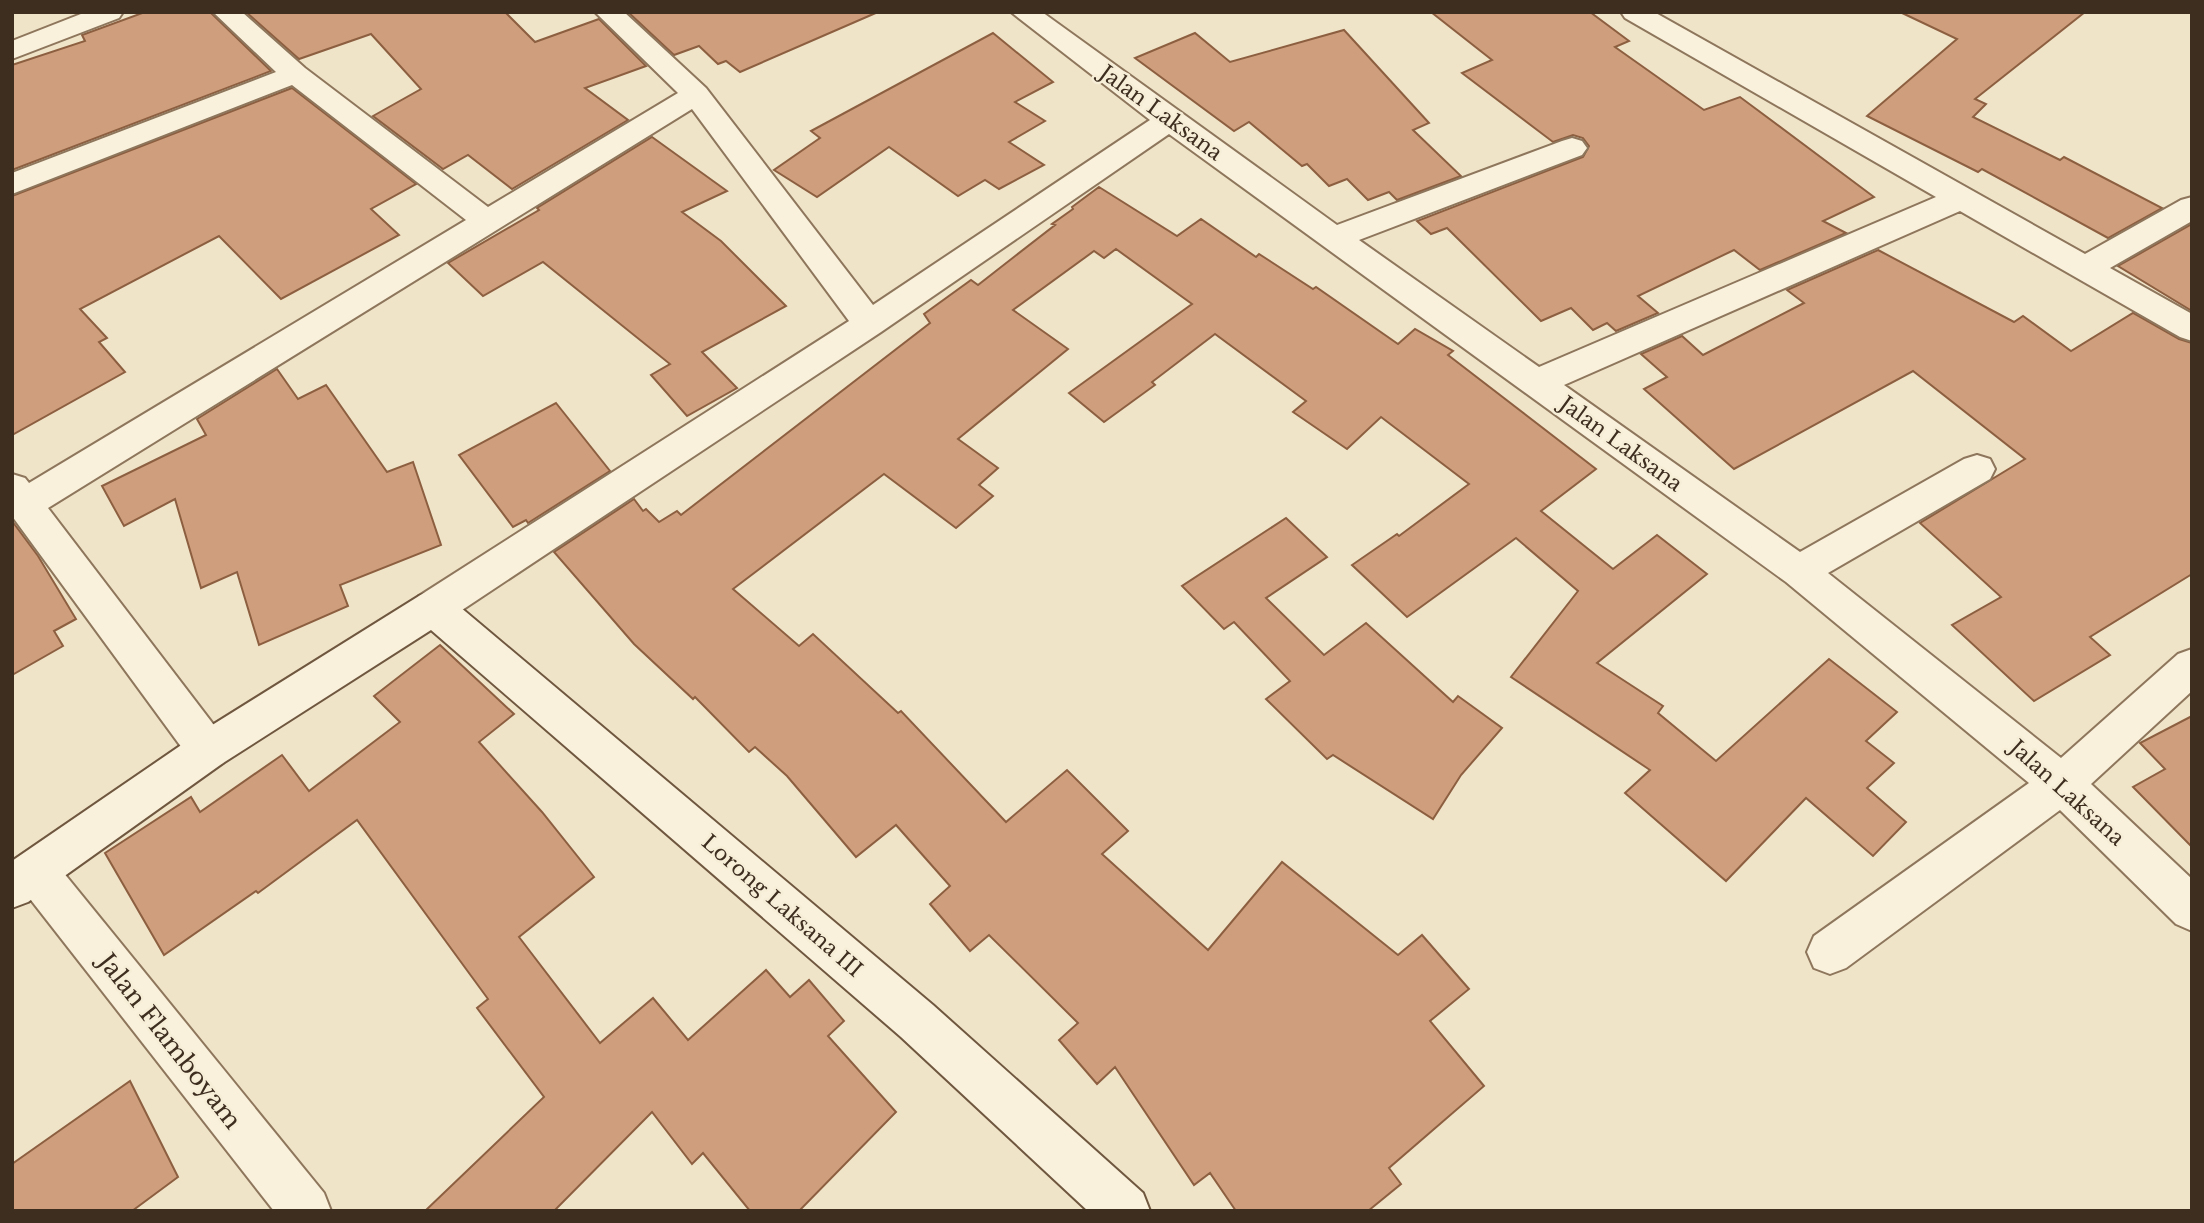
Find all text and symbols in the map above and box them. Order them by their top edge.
street label: Jalan Laksana [1092,58,1228,166]
street label: Jalan Laksana [1552,389,1688,497]
street label: Jalan Laksana [2002,733,2130,852]
street label: Lorong Laksana III [696,829,868,983]
street label: Jalan Flamboyam [91,945,248,1135]

